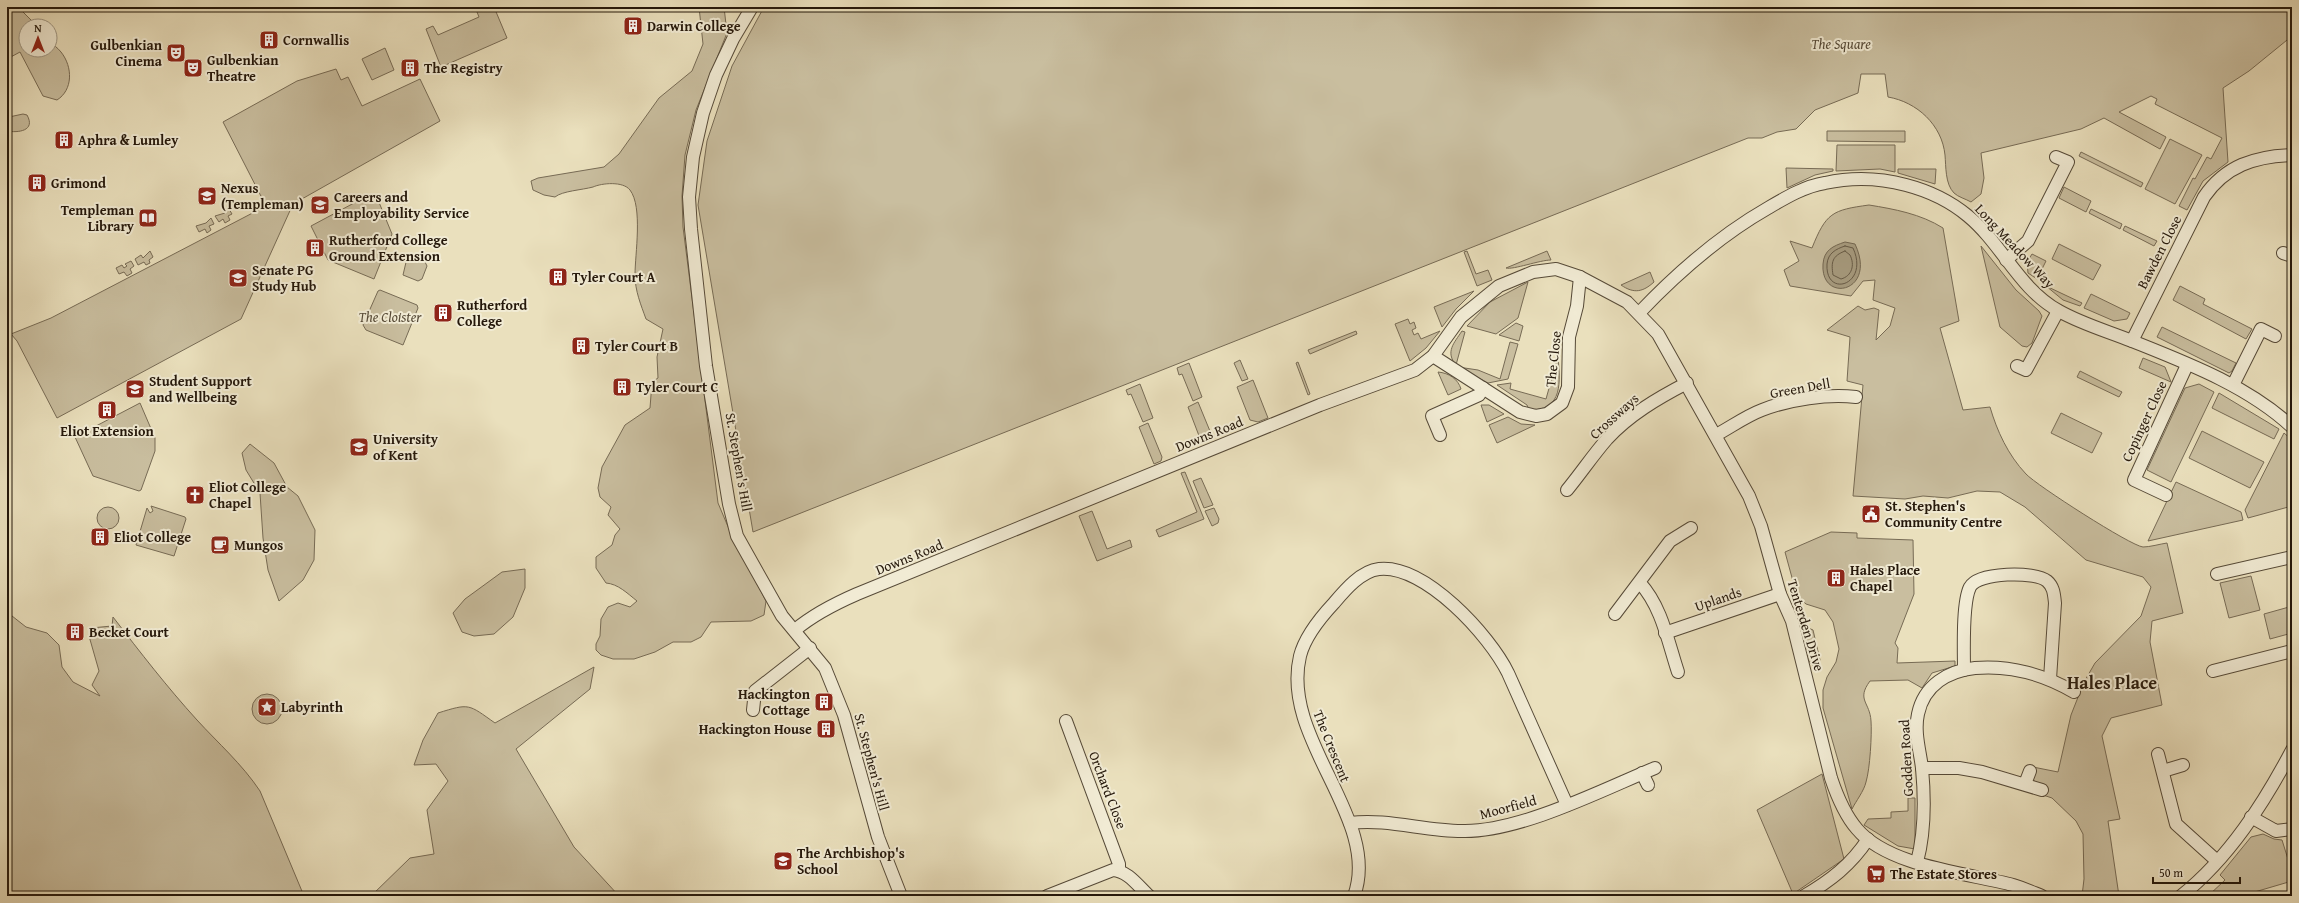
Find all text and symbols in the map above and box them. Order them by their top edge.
building icon: Darwin College [622,15,644,37]
place label: Darwin College [647,16,741,36]
north arrow [18,18,58,58]
text: N [34,20,42,36]
building icon: Cornwallis [258,29,280,51]
place label: Cornwallis [283,30,349,50]
park label: The Square [1811,34,1871,54]
place label: Gulbenkian Cinema [91,35,163,71]
theatre icon: Gulbenkian Cinema [165,42,187,64]
place label: Gulbenkian Theatre [207,50,279,86]
theatre icon: Gulbenkian Theatre [182,57,204,79]
building icon: The Registry [399,57,421,79]
place label: The Registry [424,58,504,78]
building icon: Aphra & Lumley [53,129,75,151]
place label: Aphra & Lumley [78,130,179,150]
building icon: Grimond [26,172,48,194]
place label: Grimond [51,173,106,193]
place label: Nexus (Templeman) [221,178,304,214]
school or university icon: Nexus (Templeman) [196,185,218,207]
place label: Careers and Employability Service [334,187,469,223]
school or university icon: Careers and Employability Service [309,194,331,216]
street label: Long Meadow Way [1971,199,2059,293]
place label: Templeman Library [61,200,135,236]
library icon: Templeman Library [137,207,159,229]
street label: Bawden Close [2132,211,2186,292]
place label: Rutherford College Ground Extension [329,230,448,266]
building icon: Rutherford College Ground Extension [304,237,326,259]
place label: Senate PG Study Hub [252,260,317,296]
building icon: Tyler Court A [547,266,569,288]
school or university icon: Senate PG Study Hub [227,267,249,289]
place label: Tyler Court A [572,267,655,287]
place label: Rutherford College [457,295,527,331]
building icon: Rutherford College [432,302,454,324]
park label: The Cloister [358,307,422,327]
street label: The Close [1540,330,1566,388]
building icon: Tyler Court B [570,335,592,357]
place label: Tyler Court B [595,336,678,356]
place label: Student Support and Wellbeing [149,371,252,407]
street label: Green Dell [1768,373,1832,403]
building icon: Tyler Court C [611,376,633,398]
place label: Tyler Court C [636,377,718,397]
street label: Copinger Close [2116,377,2172,465]
school or university icon: Student Support and Wellbeing [124,378,146,400]
street label: Crossways [1585,388,1643,444]
building icon: Eliot Extension [96,399,118,421]
street label: St. Stephen's Hill [720,411,758,513]
street label: Downs Road [1172,411,1246,457]
place label: Eliot Extension [60,421,154,441]
place label: University of Kent [373,429,439,465]
school or university icon: University of Kent [348,436,370,458]
place label: Eliot College Chapel [209,477,286,513]
church icon: Eliot College Chapel [184,484,206,506]
place label: St. Stephen's Community Centre [1885,496,2002,532]
public building icon: St. Stephen's Community Centre [1860,503,1882,525]
building icon: Eliot College [89,526,111,548]
place label: Eliot College [114,527,191,547]
cafe icon: Mungos [209,534,231,556]
street label: Downs Road [872,534,946,580]
place label: Mungos [234,535,283,555]
place label: Hales Place Chapel [1850,560,1920,596]
building icon: Hales Place Chapel [1825,567,1847,589]
street label: Tenterden Drive [1783,577,1830,674]
street label: Uplands [1692,582,1744,616]
building icon: Becket Court [64,621,86,643]
place label: Becket Court [89,622,170,642]
district label: Hales Place [2067,669,2157,696]
place label: Hackington Cottage [738,684,811,720]
building icon: Hackington Cottage [813,691,835,713]
place icon: Labyrinth [256,696,278,718]
place label: Labyrinth [281,697,344,717]
street label: The Crescent [1308,707,1356,785]
street label: St. Stephen's Hill [849,711,895,813]
building icon: Hackington House [815,718,837,740]
street label: Godden Road [1894,718,1918,797]
place label: Hackington House [699,719,812,739]
street label: Orchard Close [1084,748,1132,832]
street label: Moorfield [1477,790,1539,824]
place label: The Archbishop's School [797,843,905,879]
school or university icon: The Archbishop's School [772,850,794,872]
scale bar [2153,859,2240,885]
supermarket icon: The Estate Stores [1865,863,1887,885]
place label: The Estate Stores [1890,864,1997,884]
text: 50 m [2159,864,2183,881]

